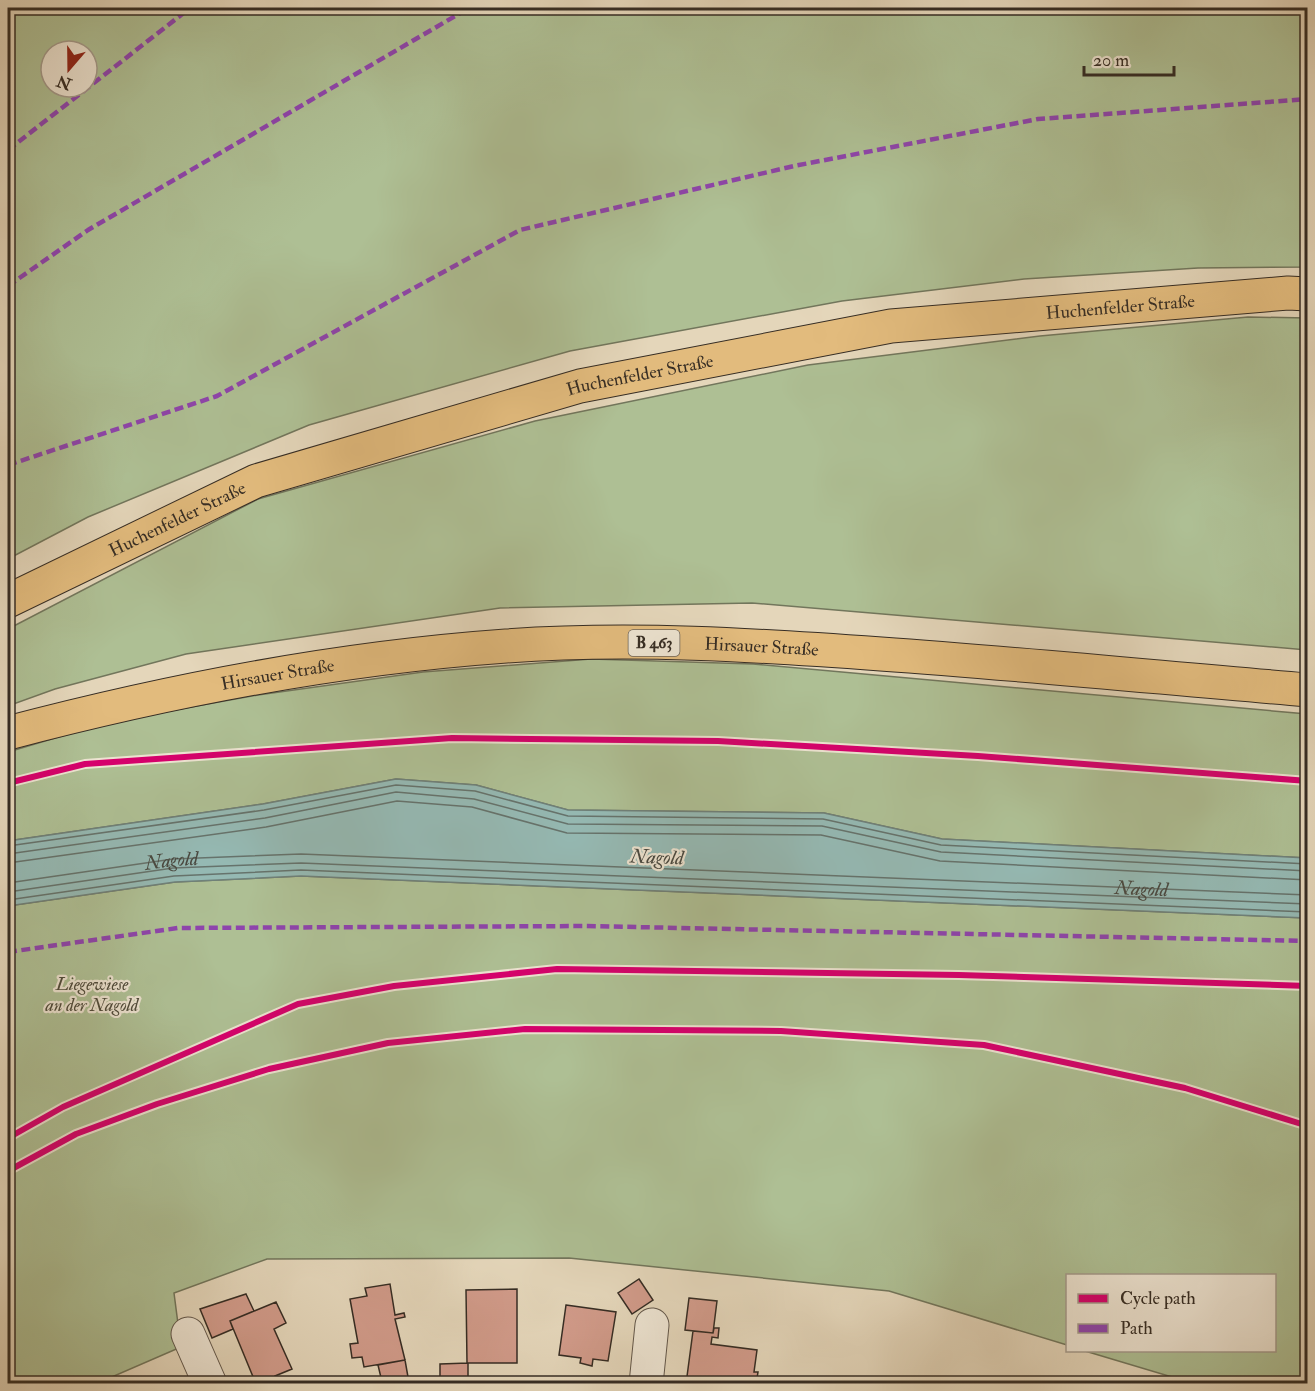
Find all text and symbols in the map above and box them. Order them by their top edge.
north arrow [39,39,99,99]
scale bar [1084,39,1174,77]
text: 20 m [1093,49,1129,72]
text: N [53,70,75,94]
street label: Huchenfelder Straße [1045,289,1196,325]
street label: Huchenfelder Straße [563,349,716,401]
street label: Huchenfelder Straße [105,476,250,562]
road number: B 463 [628,630,680,656]
street label: Hirsauer Straße [704,632,820,661]
street label: Hirsauer Straße [219,654,336,695]
water label: Nagold [629,844,686,870]
water label: Nagold [142,845,200,876]
water label: Nagold [1113,875,1170,902]
park label: Liegewiese an der Nagold [45,973,140,1017]
legend [1066,1274,1276,1352]
text: Cycle path [1120,1287,1196,1310]
text: Path [1120,1317,1153,1340]

